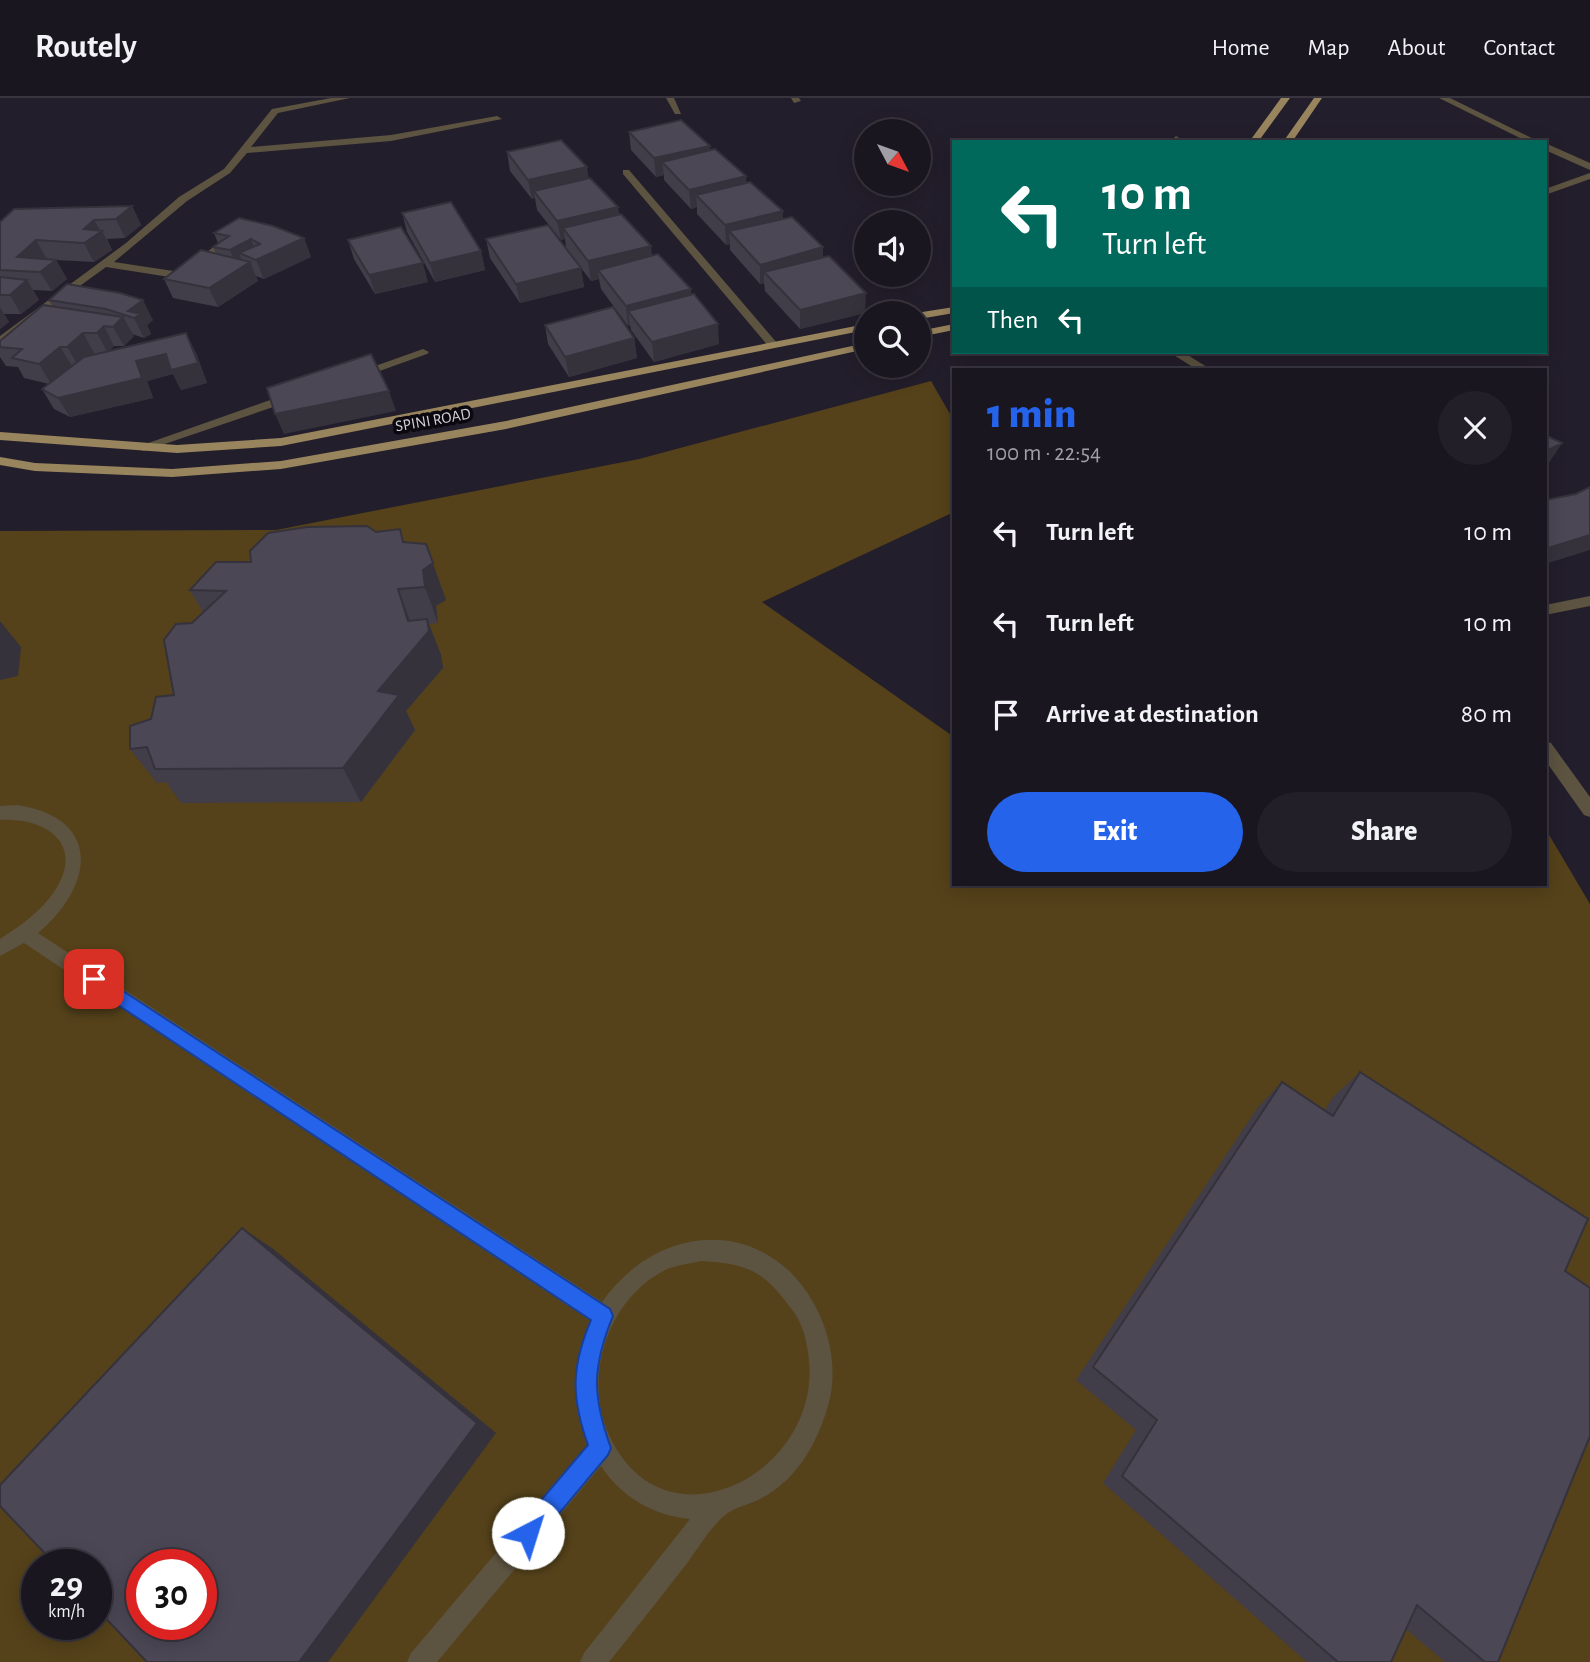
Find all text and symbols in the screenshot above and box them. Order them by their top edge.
text: Routely [35,31,137,64]
text: Home [1212,36,1270,60]
text: Map [1308,36,1350,60]
text: About [1388,36,1445,60]
text: Contact [1483,36,1555,60]
north arrow [854,119,931,196]
map controls [854,119,931,378]
icon: left [987,168,1078,259]
text: 10 m [1102,170,1192,219]
button: sound [854,210,931,287]
text: Turn left [1102,228,1206,260]
button: search [854,301,931,378]
icon: left [1052,301,1090,339]
text: Then [987,307,1038,333]
button: close [1438,391,1512,465]
text: 1 min [987,393,1076,435]
street label: SPINI ROAD [394,405,472,435]
text: 100 m · 22:54 [987,442,1101,465]
icon: left [987,514,1025,552]
text: Turn left [1046,519,1134,545]
text: 10 m [1464,519,1512,545]
icon: left [987,605,1025,643]
text: Turn left [1046,610,1134,636]
text: 10 m [1464,610,1512,636]
icon: arrive [987,696,1025,734]
text: Arrive at destination [1046,701,1259,727]
text: 80 m [1461,701,1512,727]
button: Exit [987,792,1243,872]
button: Share [1257,792,1512,872]
pin [64,949,124,1009]
icon: arrive [75,960,113,998]
position arrow [491,1496,565,1570]
speed limit sign: 30 [126,1549,217,1640]
text: 29 [50,1568,83,1603]
text: km/h [48,1603,85,1621]

